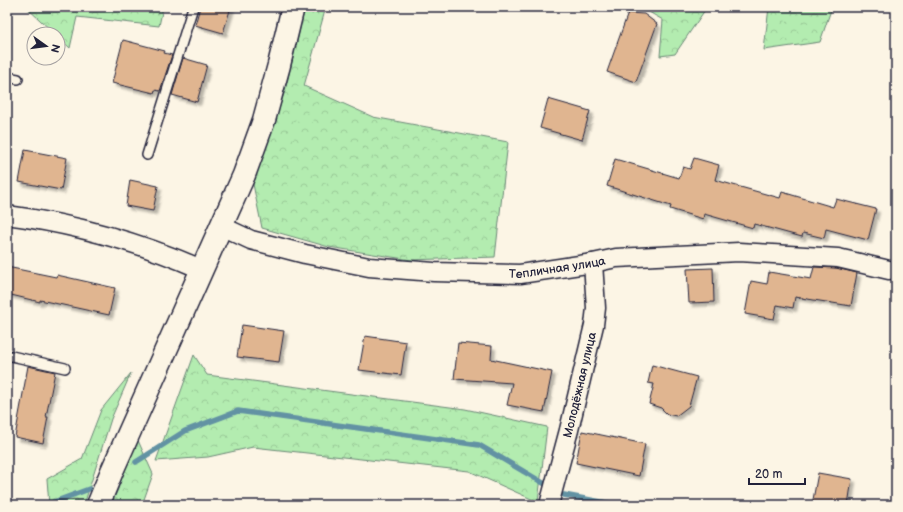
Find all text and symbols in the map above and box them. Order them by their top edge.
north arrow [26,26,66,66]
text: N [48,43,63,54]
street label: Тепличная улица [509,253,607,282]
street label: Молодёжная улица [560,330,600,439]
scale bar [749,460,805,486]
text: 20 m [755,467,782,482]

